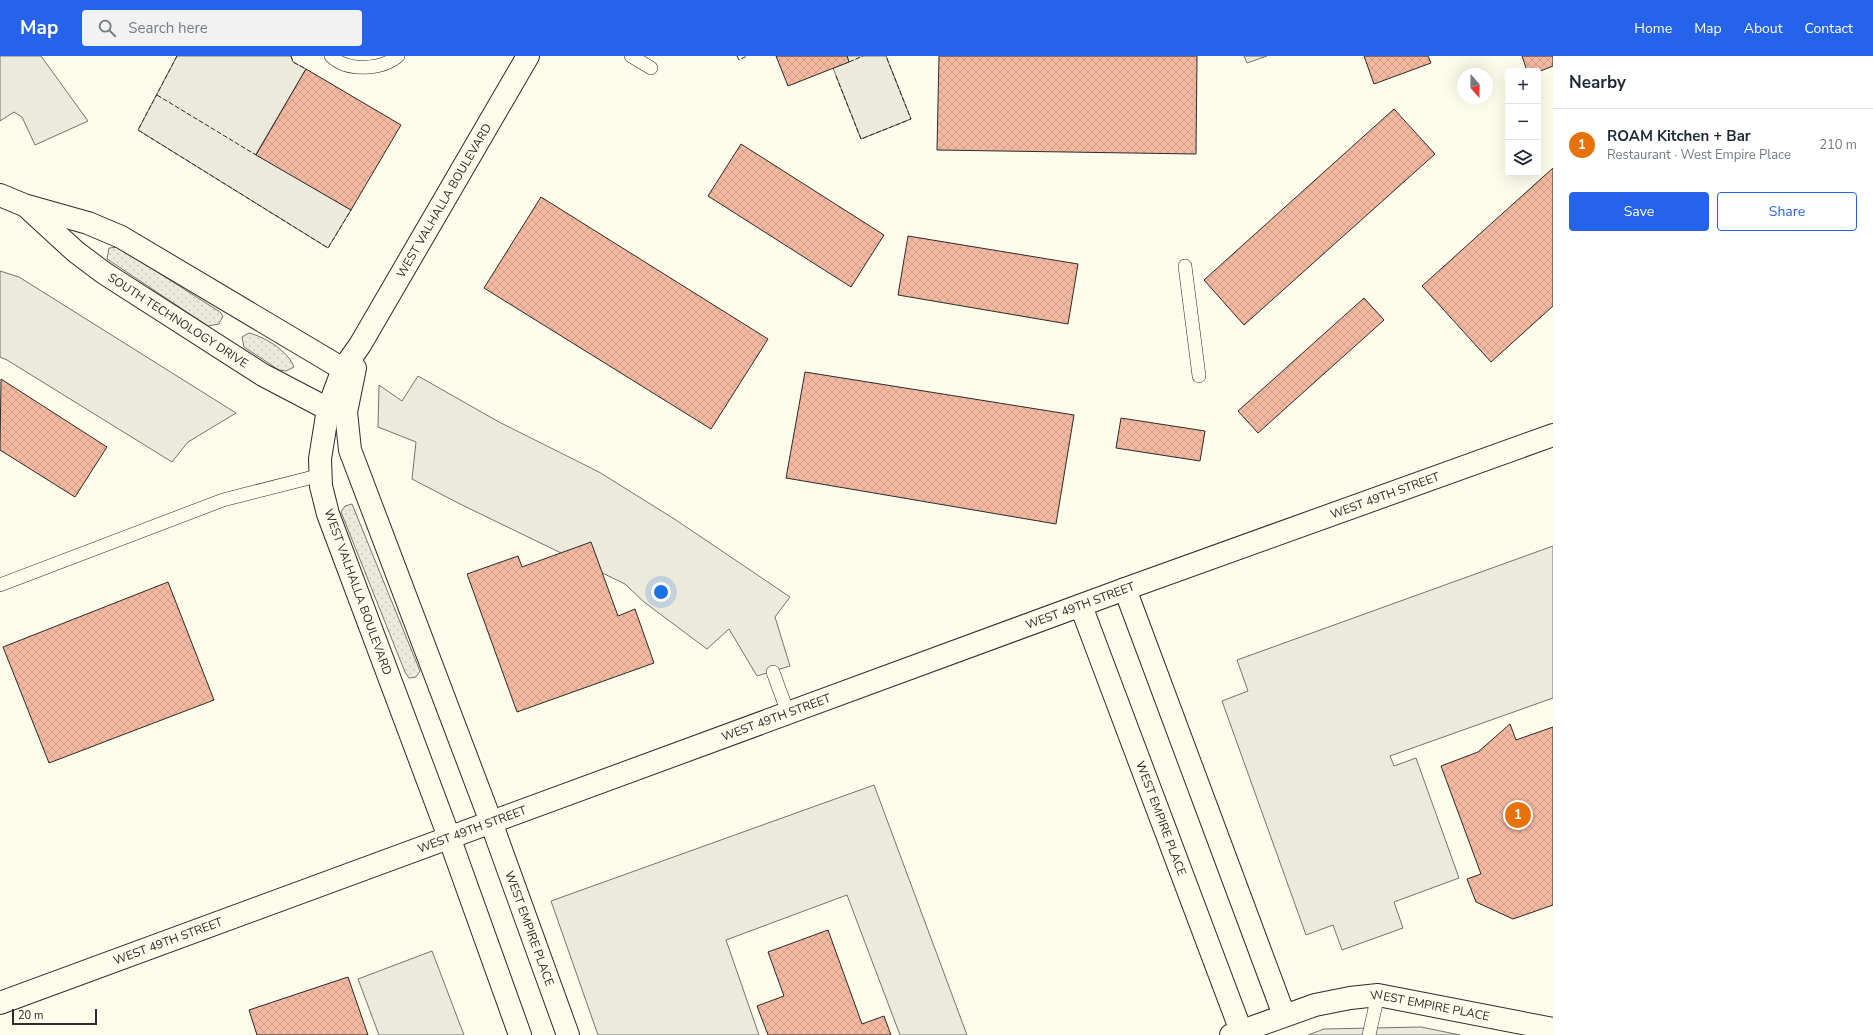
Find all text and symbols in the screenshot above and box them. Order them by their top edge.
search box [82,10,362,46]
text: Map [20,15,58,41]
icon: search [96,17,118,39]
text: Search here [128,18,208,38]
text: Home [1634,19,1672,38]
text: Map [1694,19,1722,38]
text: About [1744,19,1783,38]
text: Contact [1805,19,1853,38]
north arrow [1457,68,1493,104]
map controls [1505,68,1541,176]
button: + [1505,68,1541,104]
text: Nearby [1569,71,1626,94]
button: − [1505,104,1541,140]
street label: WEST VALHALLA BOULEVARD [393,120,495,281]
text: ROAM Kitchen + Bar [1607,126,1751,146]
text: 1 [1578,136,1586,154]
text: 210 m [1819,136,1857,154]
button: layers [1505,140,1541,176]
text: Restaurant · West Empire Place [1607,146,1791,164]
button: Save [1569,192,1709,231]
button: Share [1717,192,1857,231]
street label: SOUTH TECHNOLOGY DRIVE [105,270,251,371]
street label: WEST 49TH STREET [1328,468,1442,522]
street label: WEST VALHALLA BOULEVARD [320,507,396,677]
street label: WEST 49TH STREET [1023,578,1138,633]
your location [651,582,671,602]
street label: WEST 49TH STREET [719,690,834,745]
street label: WEST EMPIRE PLACE [1132,759,1190,878]
pin: 1 [1505,800,1531,830]
street label: WEST 49TH STREET [415,802,530,857]
street label: WEST EMPIRE PLACE [501,869,558,988]
street label: WEST 49TH STREET [111,914,225,969]
street label: WEST EMPIRE PLACE [1369,986,1491,1025]
scale bar [12,1007,97,1026]
text: 20 m [18,1008,43,1023]

